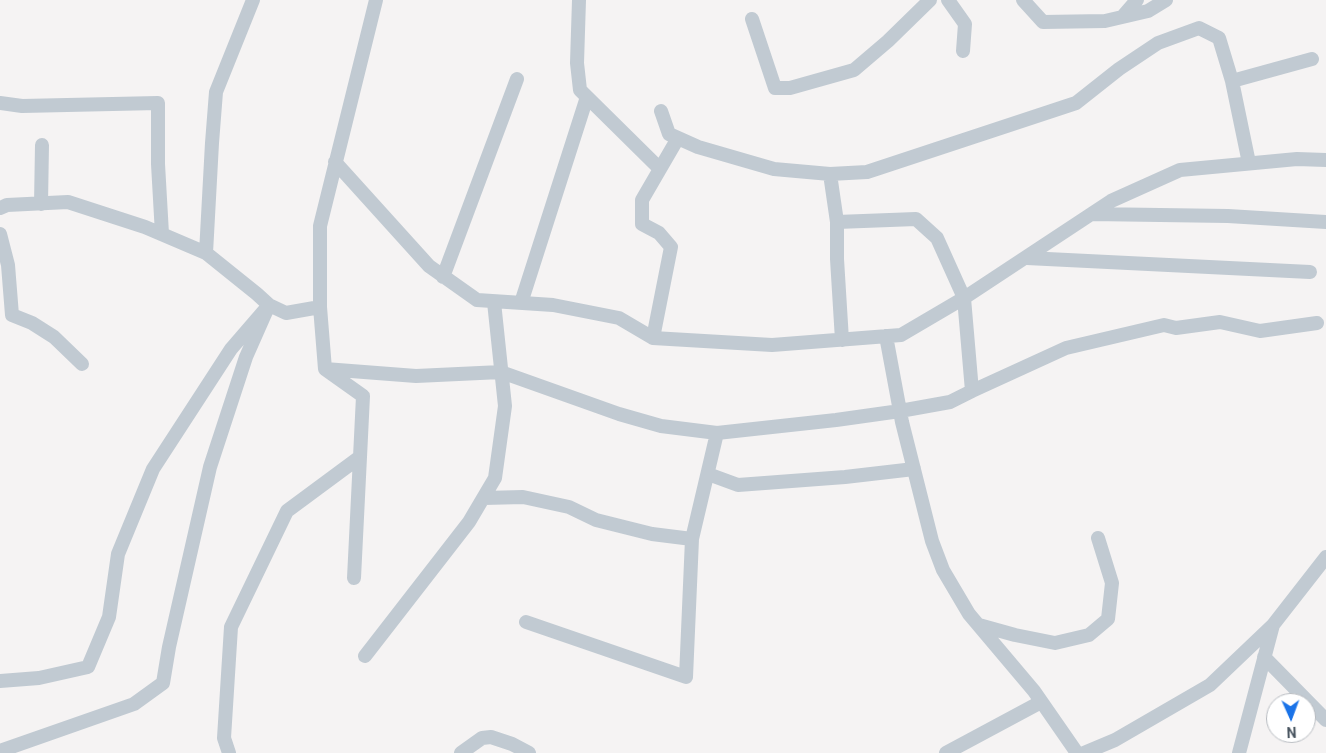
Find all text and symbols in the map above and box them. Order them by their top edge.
north arrow [1266,693,1316,743]
text: N [1286,724,1297,740]

